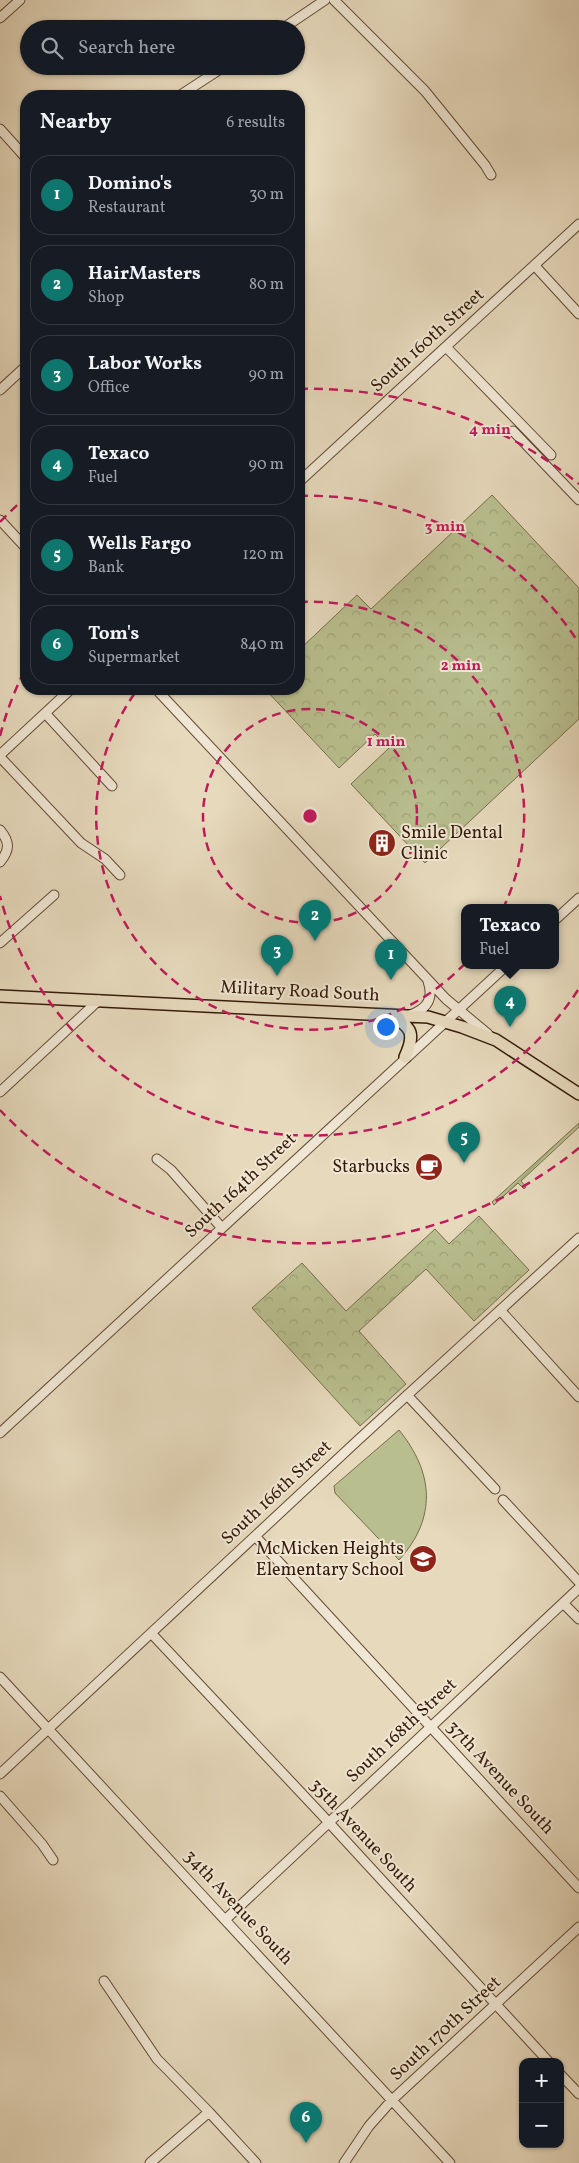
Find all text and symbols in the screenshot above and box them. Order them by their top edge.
search box [20,20,305,75]
icon: search [38,34,66,62]
text: Search here [78,35,175,61]
text: Nearby [40,108,111,137]
text: 6 results [226,112,285,134]
text: Domino's [88,171,172,197]
text: 1 [54,184,60,206]
text: 30 m [249,184,284,206]
text: Restaurant [88,197,166,219]
text: HairMasters [88,261,201,287]
text: 2 [53,274,61,296]
text: 80 m [249,274,284,296]
street label: South 160th Street [366,283,490,399]
text: Shop [88,287,124,309]
text: Labor Works [88,351,202,377]
text: 3 [53,364,61,386]
text: 90 m [248,364,284,386]
text: Office [88,377,130,399]
text: 4 min [469,420,511,441]
text: Texaco [88,441,149,467]
text: 4 [52,454,62,476]
text: 90 m [248,454,284,476]
text: Fuel [88,467,118,489]
text: 3 min [425,517,465,538]
text: Wells Fargo [88,531,191,557]
text: 5 [53,544,61,566]
text: 120 m [242,544,284,566]
text: Bank [88,557,124,579]
text: Tom's [88,621,139,647]
text: 6 [53,634,61,656]
text: 840 m [240,634,284,656]
text: Supermarket [88,647,180,669]
text: 2 min [441,656,481,677]
text: 1 min [367,732,405,753]
centre of rings [301,807,319,825]
place label: Smile Dental Clinic [401,821,503,867]
building icon: Smile Dental Clinic [367,828,397,858]
pin: 2 [299,900,331,941]
popup [461,904,559,969]
text: Texaco [479,913,541,939]
pin: 3 [261,935,293,976]
pin: 1 [375,939,407,980]
text: Fuel [479,939,509,961]
street label: Military Road South [220,975,381,1009]
pin: 4 [494,986,526,1027]
your location [373,1014,399,1040]
pin: 5 [448,1122,480,1163]
street label: South 164th Street [180,1128,302,1244]
cafe icon: Starbucks [414,1152,444,1182]
place label: Starbucks [332,1155,410,1180]
street label: South 166th Street [216,1435,338,1551]
place label: McMicken Heights Elementary School [256,1537,404,1583]
school or university icon: McMicken Heights Elementary School [408,1544,438,1574]
street label: South 168th Street [341,1673,463,1789]
street label: 37th Avenue South [440,1715,560,1841]
street label: 35th Avenue South [303,1773,423,1899]
street label: 34th Avenue South [178,1845,298,1972]
street label: South 170th Street [385,1971,507,2087]
map controls [519,2058,564,2148]
button: + [519,2058,564,2103]
pin: 6 [290,2102,322,2143]
button: − [519,2103,564,2148]

